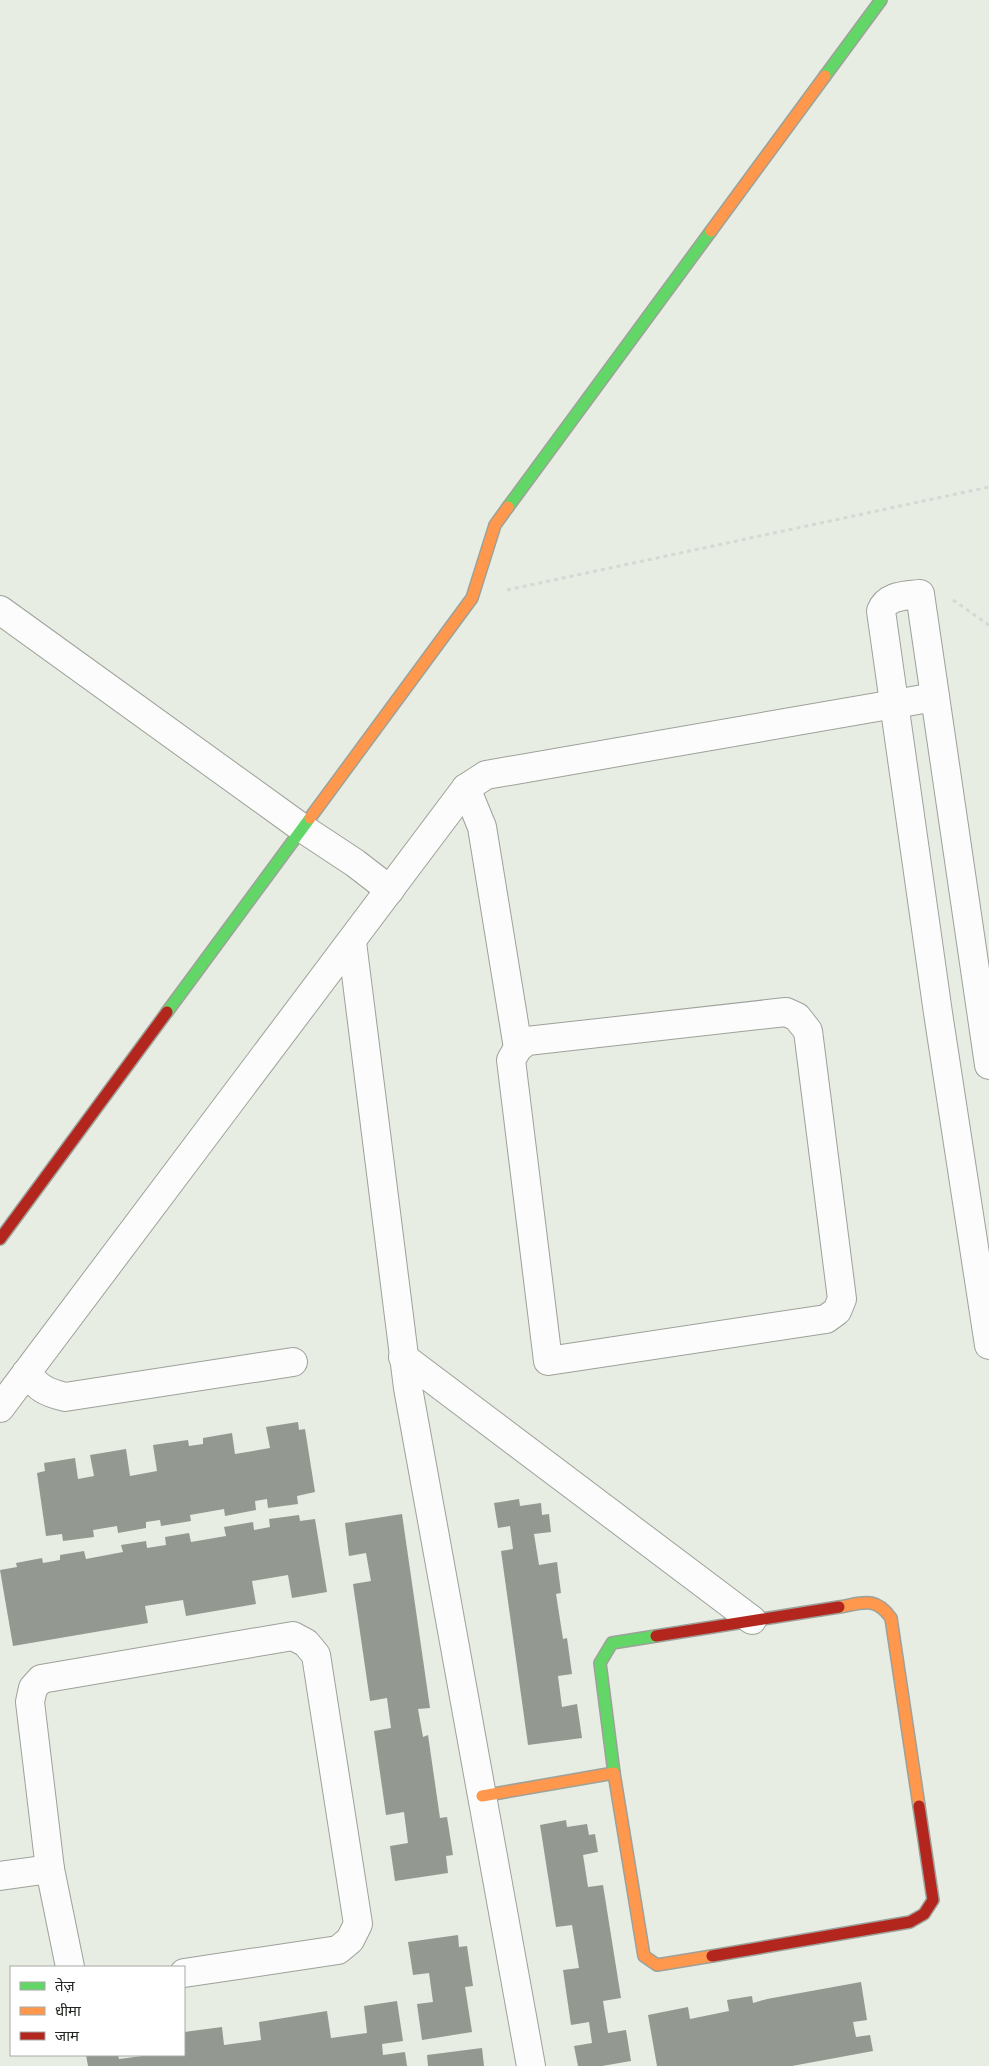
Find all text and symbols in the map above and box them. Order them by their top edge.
legend [10,1966,185,2056]
text: तेज़ [55,1975,76,1998]
text: धीमा [55,2000,82,2023]
text: जाम [55,2025,80,2048]

